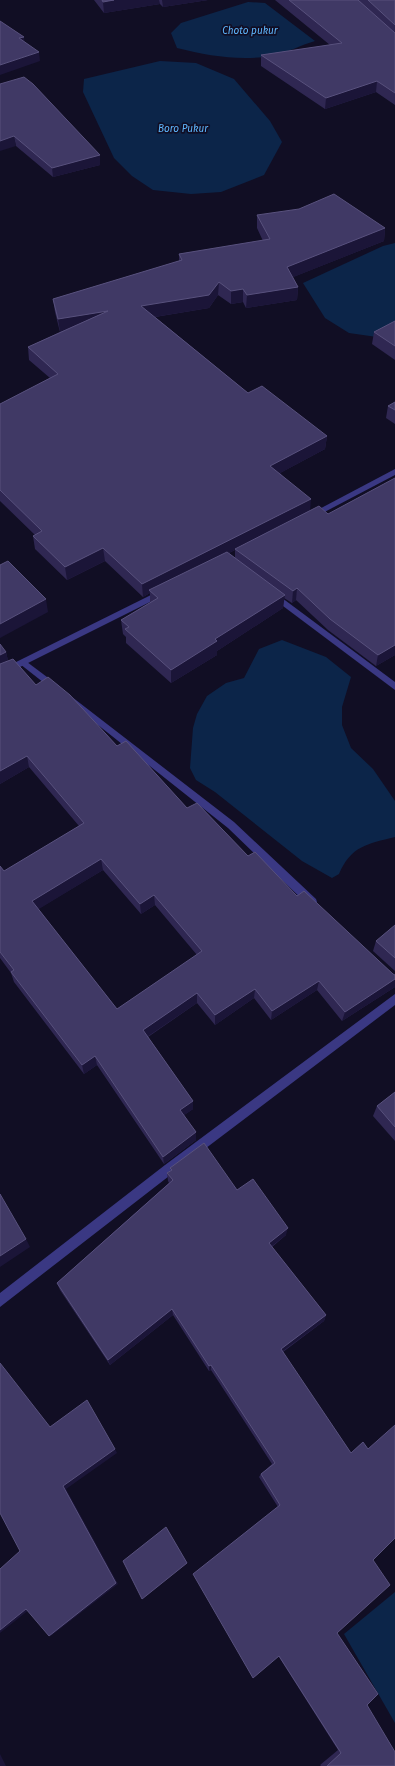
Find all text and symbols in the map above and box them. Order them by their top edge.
water label: Choto pukur [222,25,279,37]
water label: Boro Pukur [158,123,209,135]

